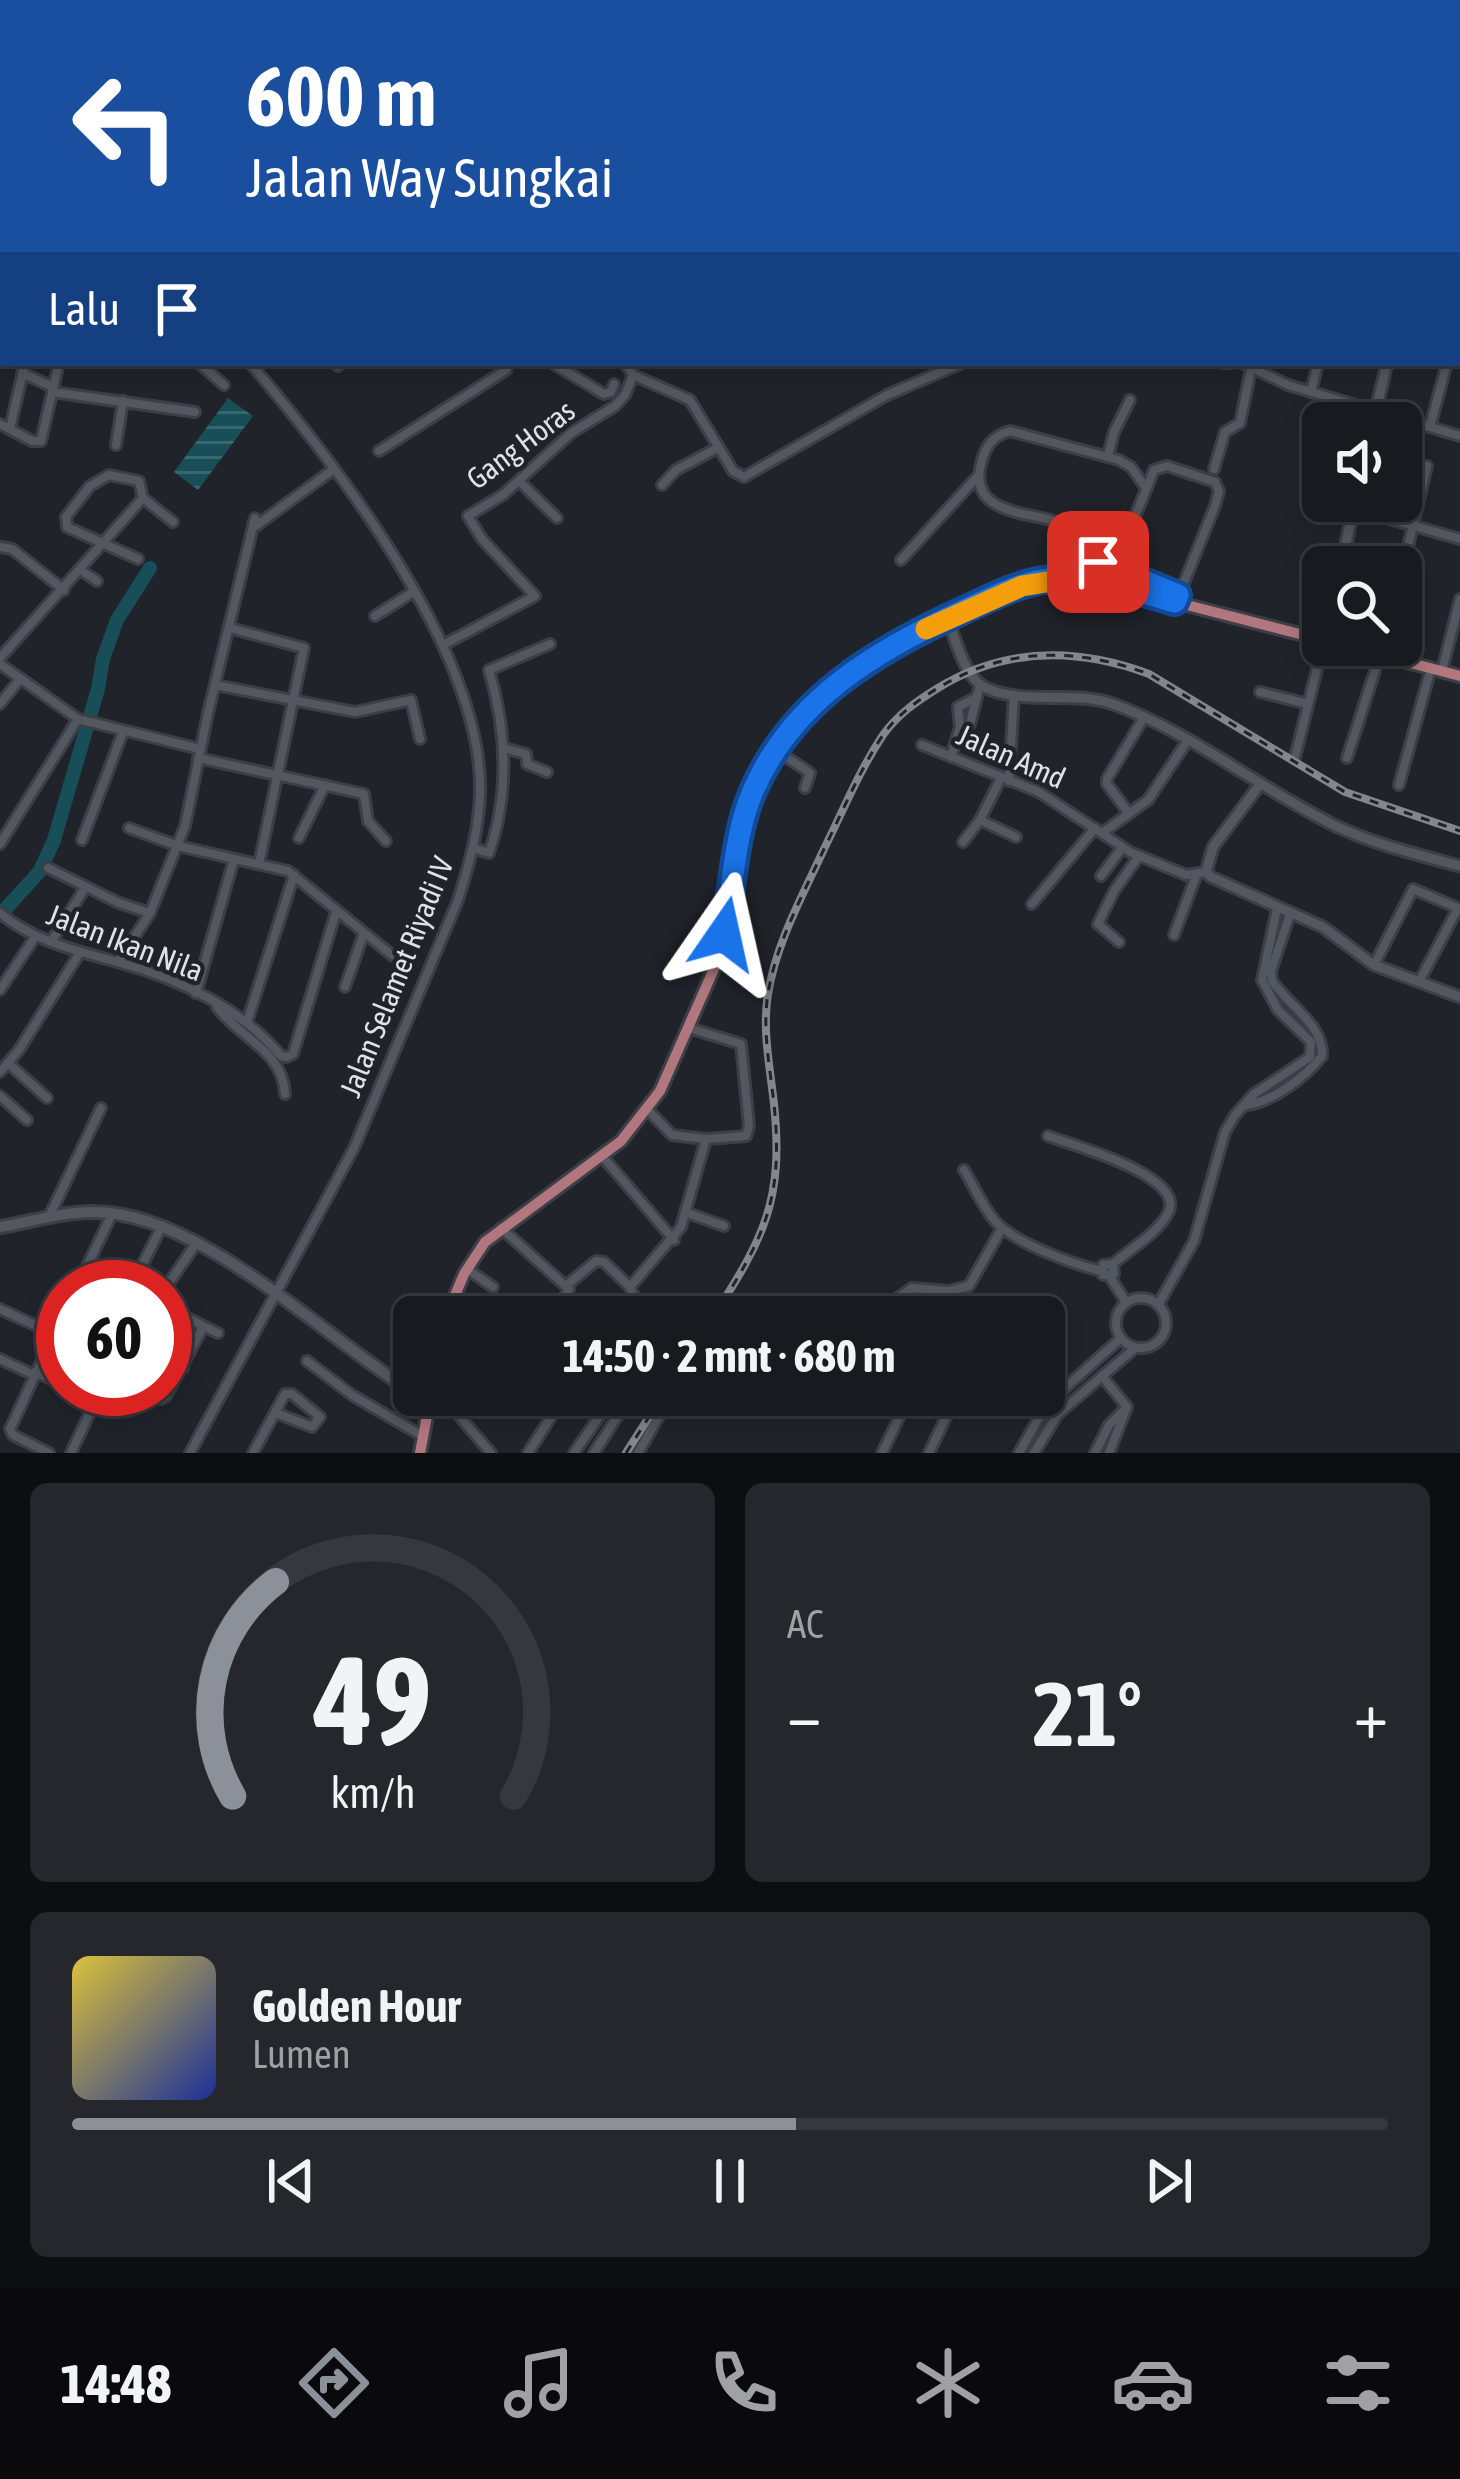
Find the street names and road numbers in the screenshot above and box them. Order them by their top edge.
street label: Gang Horas [460,393,581,496]
street label: Jalan Amd [952,717,1071,795]
street label: Jalan Selamet Riyadi IV [332,851,460,1102]
street label: Jalan Ikan Nila [43,897,208,987]

